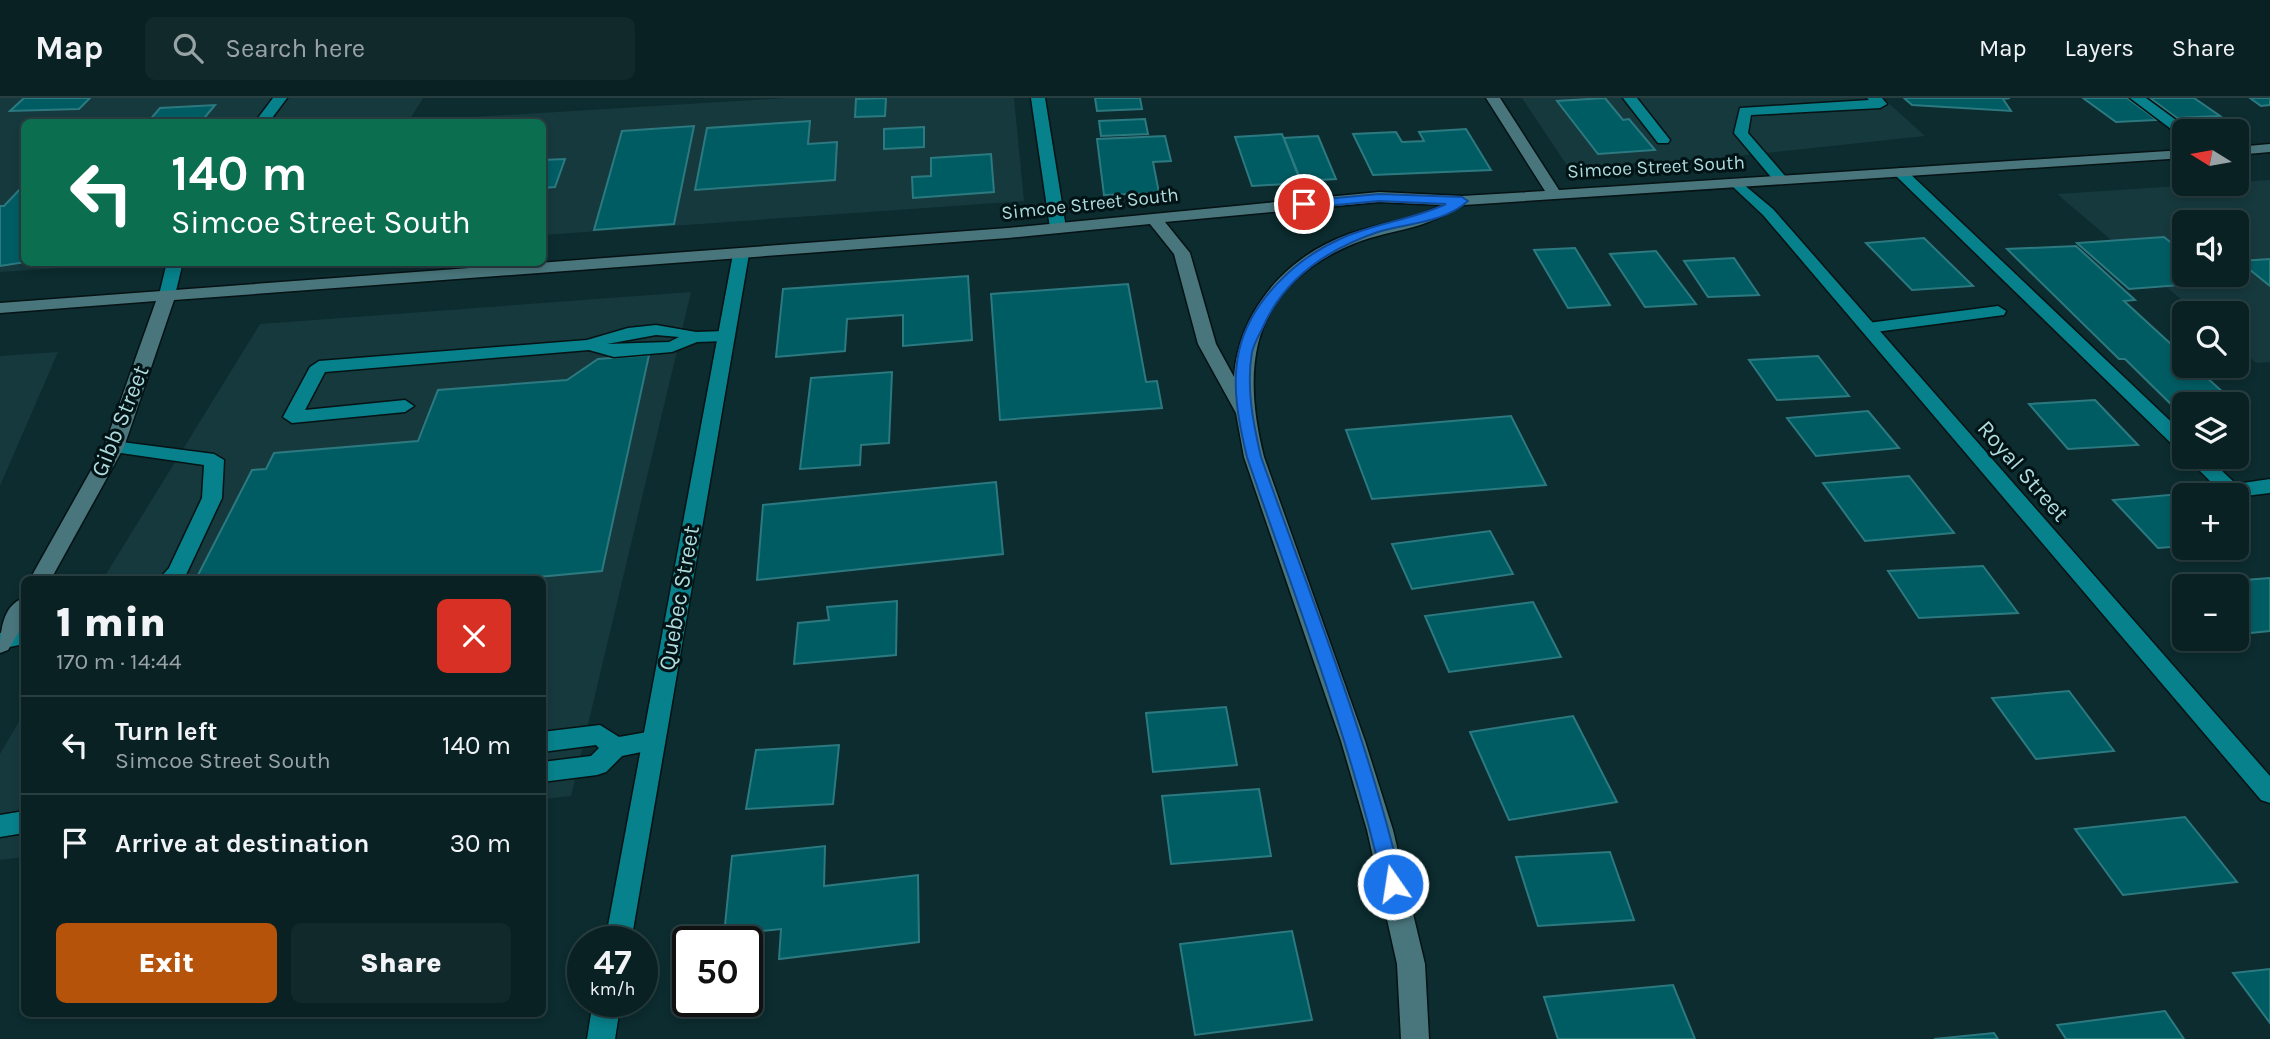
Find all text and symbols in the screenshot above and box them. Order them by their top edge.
search box [145,17,635,80]
text: Map [35,29,103,67]
icon: search [169,29,207,67]
text: Search here [225,33,365,64]
text: Map [1979,34,2027,62]
text: Layers [2065,34,2134,62]
text: Share [2172,34,2235,62]
north arrow [2172,119,2249,196]
map controls [2172,119,2249,651]
text: 140 m [171,145,308,202]
icon: left [56,147,147,238]
street label: Simcoe Street South [1567,151,1745,183]
pin [1274,174,1334,234]
street label: Simcoe Street South [1000,184,1180,224]
icon: arrive [1285,185,1323,223]
text: Simcoe Street South [171,204,471,241]
button: sound [2172,210,2249,287]
button: search [2172,301,2249,378]
street label: Gibb Street [85,361,155,481]
button: layers [2172,392,2249,469]
street label: Royal Street [1972,415,2074,527]
button: + [2172,483,2249,560]
street label: Quebec Street [653,523,705,673]
button: − [2172,574,2249,651]
text: 1 min [56,597,166,647]
button: close [437,599,511,673]
text: 170 m · 14:44 [56,648,182,675]
text: Turn left [115,716,217,747]
icon: left [56,726,94,764]
text: 140 m [442,730,511,761]
text: Simcoe Street South [115,747,331,774]
icon: arrive [56,824,94,862]
text: Arrive at destination [115,828,369,859]
text: 30 m [450,828,511,859]
position arrow [1356,847,1430,921]
button: Exit [56,923,277,1003]
button: Share [291,923,511,1003]
speed limit sign: 50 [672,926,763,1017]
text: 47 [593,942,632,983]
text: km/h [590,978,635,1000]

